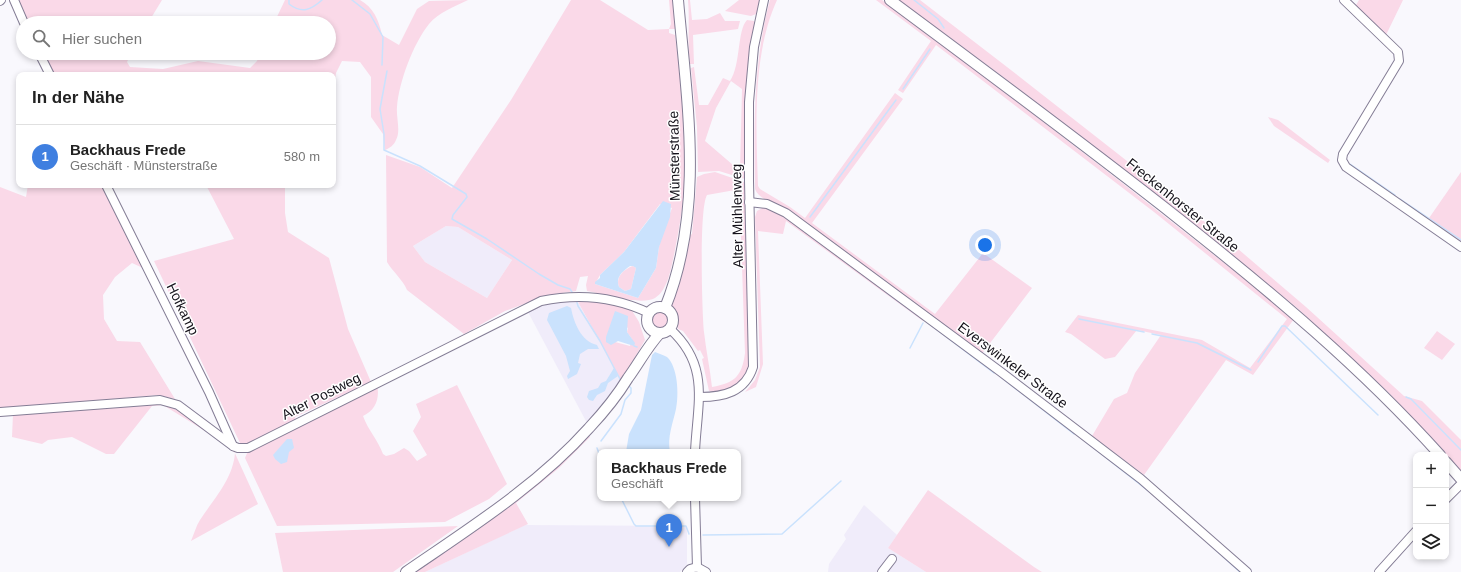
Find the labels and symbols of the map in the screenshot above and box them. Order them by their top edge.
street label: Münsterstraße [665,111,683,201]
street label: Freckenhorster Straße [1124,155,1243,255]
street label: Alter Mühlenweg [728,164,746,268]
your location [975,235,995,255]
street label: Hofkamp [164,280,203,338]
street label: Everswinkeler Straße [955,319,1071,412]
street label: Alter Postweg [279,369,363,423]
pin: 1 [656,514,682,547]

